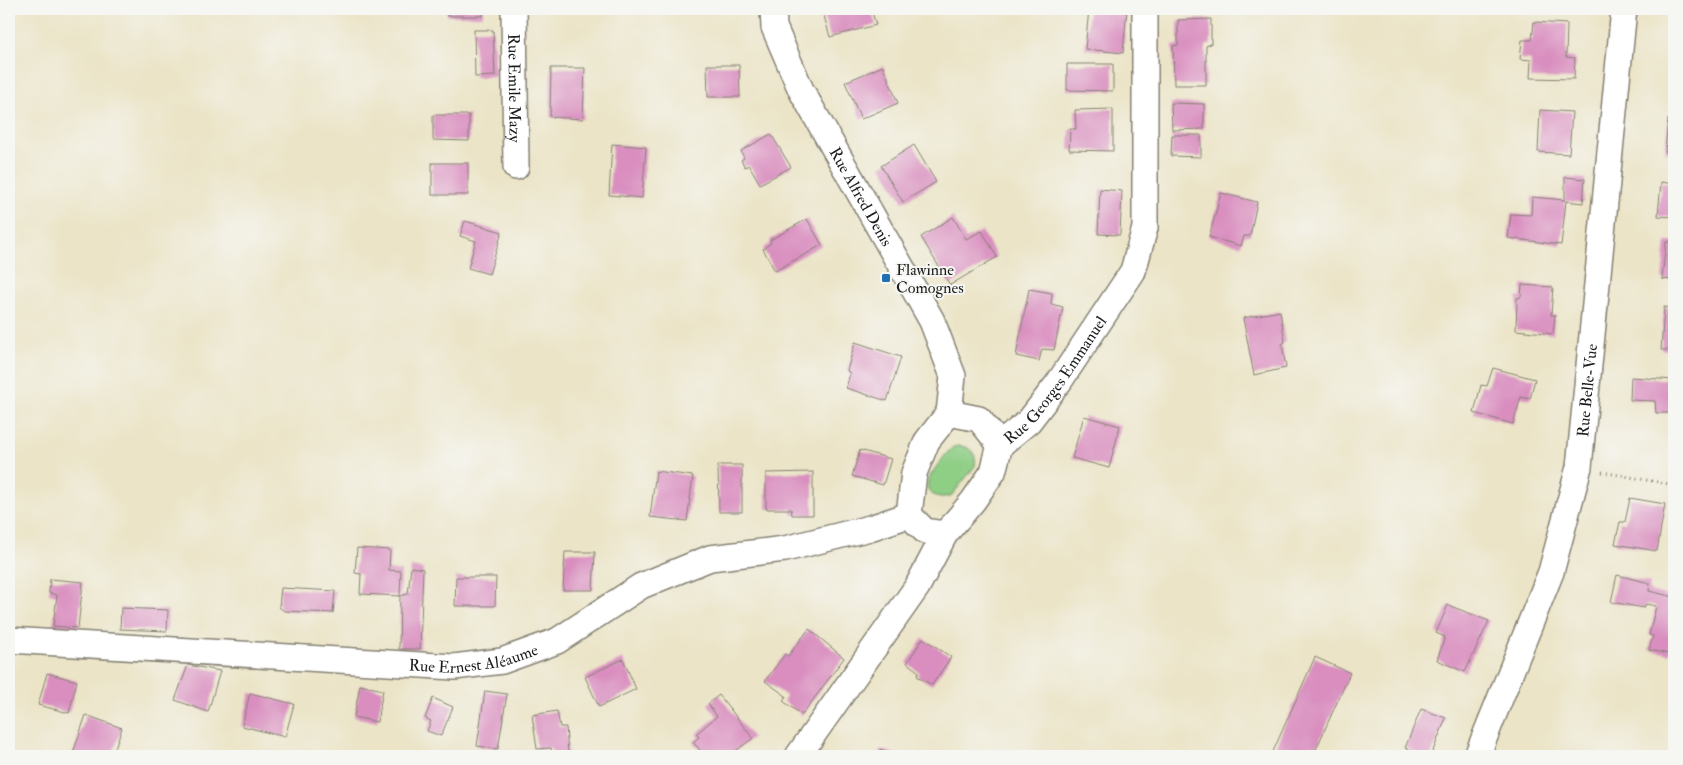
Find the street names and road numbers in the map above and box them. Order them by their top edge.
street label: Rue Emile Mazy [503,34,525,143]
street label: Rue Alfred Denis [825,144,897,250]
street label: Rue Georges Emmanuel [1000,312,1111,449]
street label: Rue Belle-Vue [1573,343,1602,438]
street label: Rue Ernest Aléaume [408,640,541,678]

